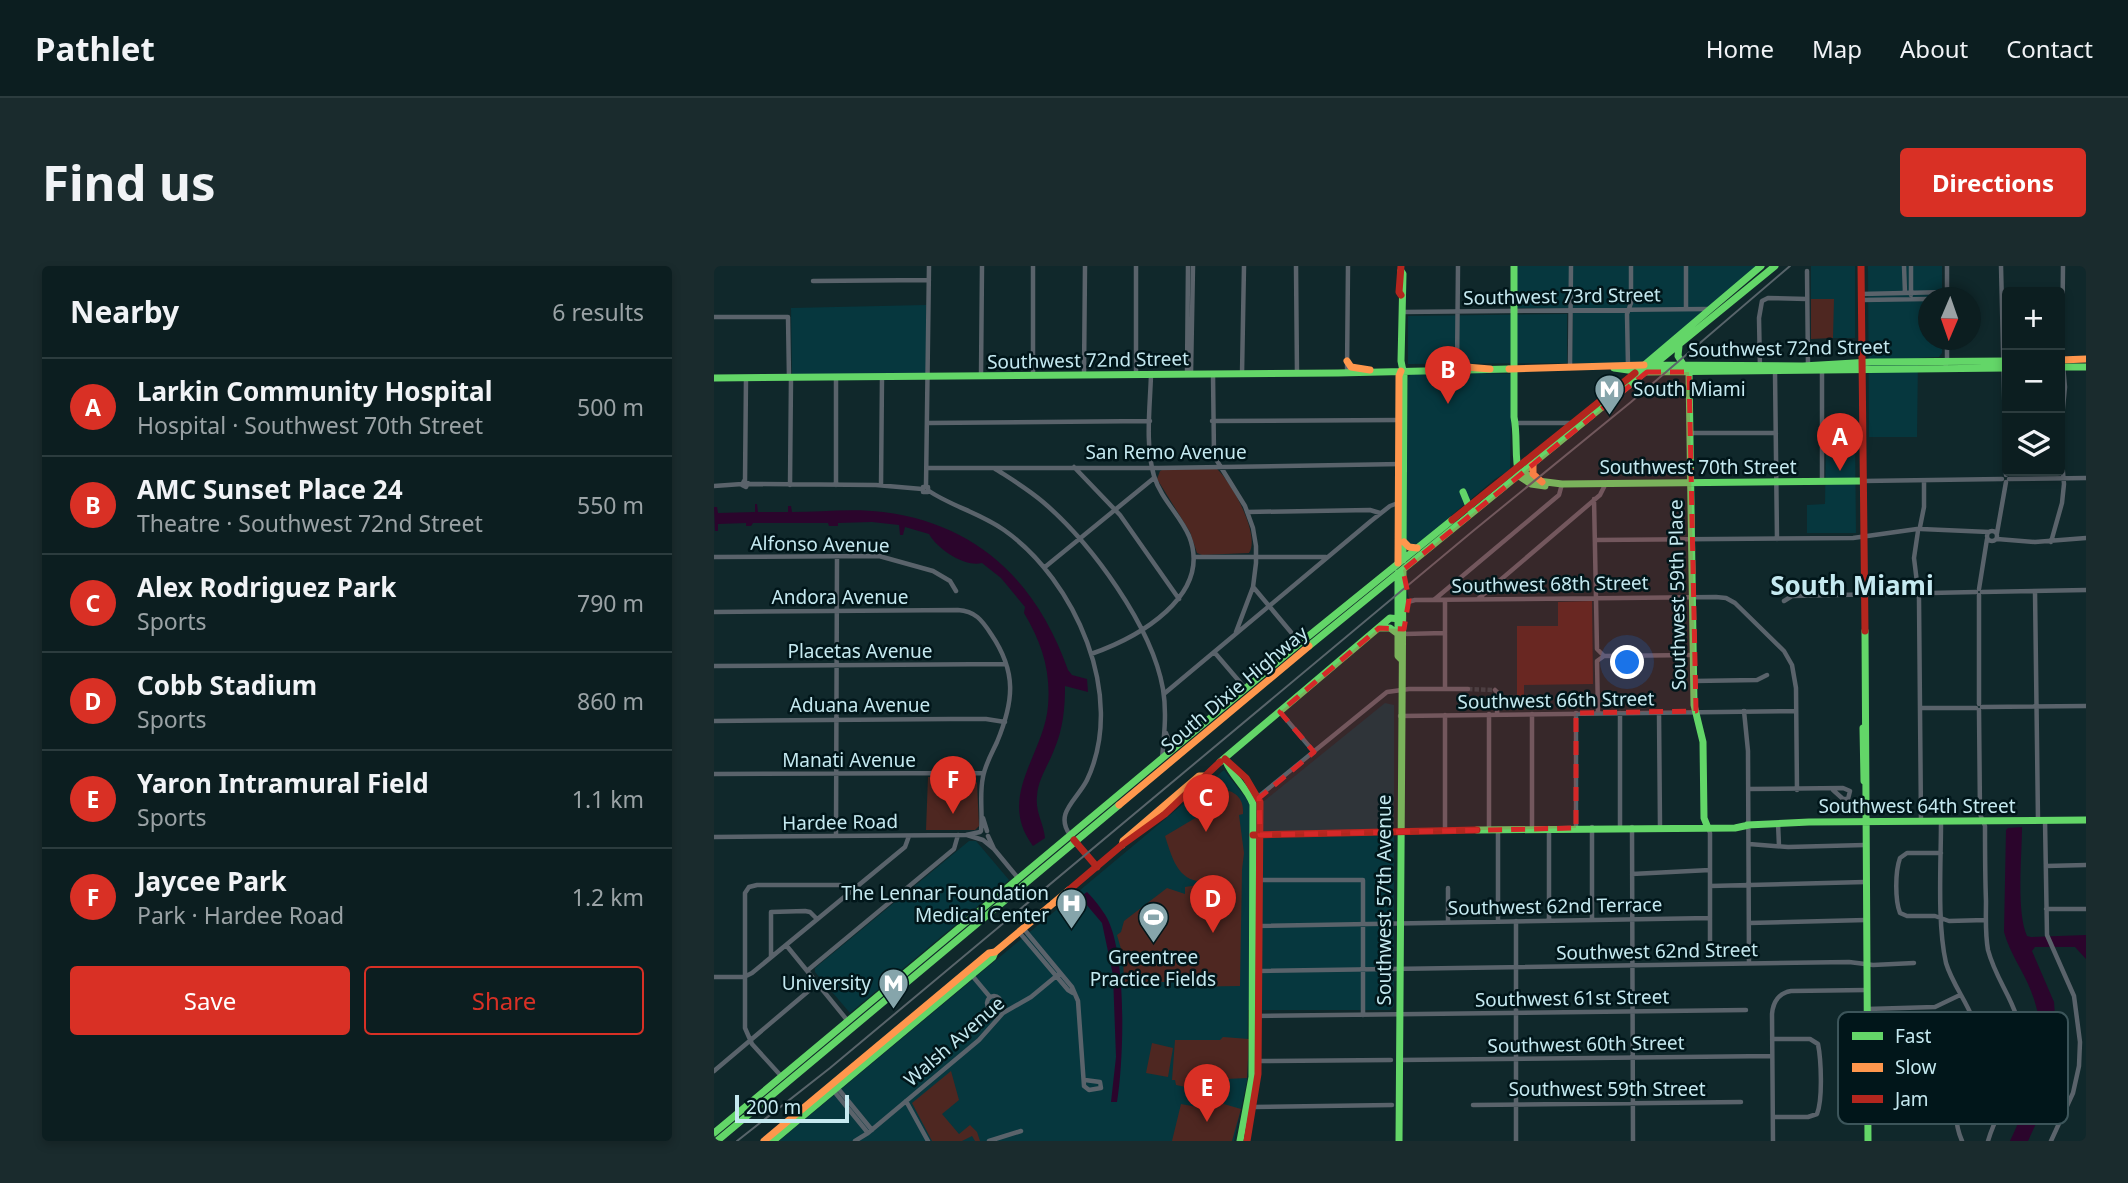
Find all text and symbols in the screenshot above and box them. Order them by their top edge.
text: Pathlet [35,26,155,71]
text: Home [1706,32,1774,65]
text: Map [1812,32,1862,65]
text: About [1900,32,1968,65]
text: Contact [2006,32,2093,65]
button: Directions [1900,148,2086,217]
text: Find us [42,149,216,215]
street label: Southwest 73rd Street [1463,281,1661,311]
north arrow [1918,287,1981,350]
map controls [2002,287,2065,476]
button: + [2002,287,2065,350]
text: Nearby [70,291,179,332]
text: 6 results [552,296,644,328]
street label: Southwest 72nd Street [1688,333,1890,363]
street label: Southwest 72nd Street [987,345,1189,375]
pin: B [1425,346,1471,404]
button: − [2002,350,2065,413]
metro station icon: South Miami [1593,372,1627,416]
text: Larkin Community Hospital [137,373,492,409]
place label: South Miami [1633,376,1746,402]
text: A [85,391,101,423]
text: 500 m [577,391,644,423]
text: Hospital · Southwest 70th Street [137,409,483,441]
pin: A [1817,413,1863,471]
button: layers [2002,413,2065,476]
street label: San Remo Avenue [1085,439,1247,465]
street label: Southwest 70th Street [1599,454,1797,480]
text: AMC Sunset Place 24 [137,471,403,507]
text: B [85,489,101,521]
text: 550 m [577,489,644,521]
street label: Southwest 59th Place [1662,499,1692,691]
text: Theatre · Southwest 72nd Street [137,507,483,539]
street label: Alfonso Avenue [750,530,890,558]
district label: South Miami [1770,567,1934,603]
text: Alex Rodriguez Park [137,569,396,605]
street label: Southwest 68th Street [1451,569,1649,599]
street label: Andora Avenue [772,584,908,610]
text: C [86,587,100,619]
text: 790 m [577,587,644,619]
text: Sports [137,605,207,637]
street label: South Dixie Highway [1155,620,1313,758]
street label: Placetas Avenue [787,638,933,664]
your location [1610,645,1644,679]
text: Cobb Stadium [137,667,317,703]
text: D [85,685,101,717]
text: 860 m [577,685,644,717]
street label: Southwest 66th Street [1457,685,1655,715]
street label: Aduana Avenue [790,692,930,718]
text: Sports [137,703,207,735]
street label: Manati Avenue [782,747,916,773]
pin: F [930,756,976,814]
text: Yaron Intramural Field [137,765,429,801]
pin: C [1183,774,1229,832]
text: E [87,783,99,815]
text: 1.1 km [572,783,644,815]
street label: Southwest 64th Street [1818,793,2016,819]
street label: Southwest 57th Avenue [1371,795,1397,1005]
text: Sports [137,801,207,833]
street label: Hardee Road [782,808,898,836]
text: Jaycee Park [137,863,287,899]
pin: D [1190,875,1236,933]
place label: The Lennar Foundation Medical Center [841,880,1049,928]
text: F [87,881,99,913]
text: 1.2 km [572,881,644,913]
hospital icon: The Lennar Foundation Medical Center [1055,887,1089,931]
street label: Southwest 62nd Terrace [1447,891,1663,921]
text: Park · Hardee Road [137,899,344,931]
sports icon: Greentree Practice Fields [1136,901,1170,945]
street label: Southwest 62nd Street [1556,936,1758,966]
place label: Greentree Practice Fields [1090,944,1216,992]
button: Save [70,966,350,1035]
button: Share [364,966,644,1035]
metro station icon: University [877,966,911,1010]
place label: University [782,970,871,996]
street label: Southwest 61st Street [1475,983,1670,1013]
street label: Walsh Avenue [898,990,1010,1092]
legend [1838,1012,2068,1124]
text: Fast [1895,1023,1932,1049]
street label: Southwest 60th Street [1487,1029,1685,1059]
text: Slow [1895,1054,1936,1080]
pin: E [1184,1064,1230,1122]
street label: Southwest 59th Street [1508,1076,1706,1102]
text: Jam [1893,1086,1929,1112]
scale bar [735,1092,849,1124]
text: 200 m [746,1094,801,1120]

